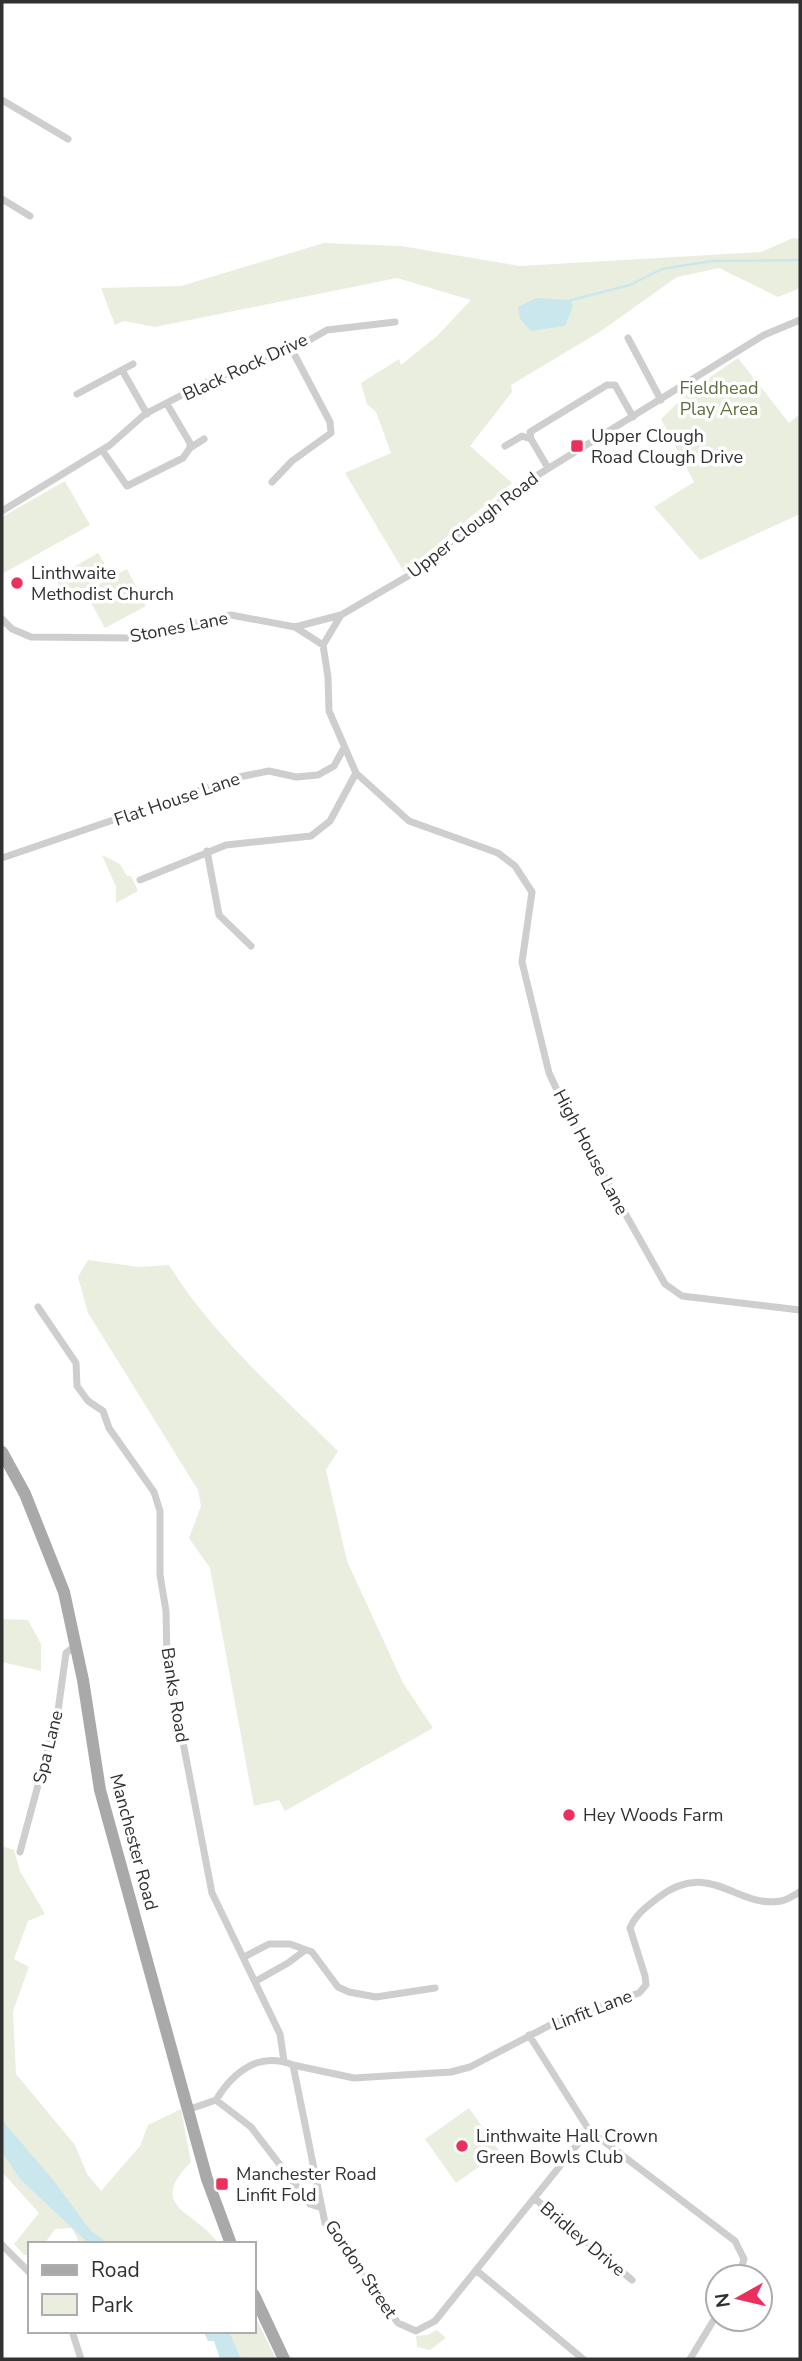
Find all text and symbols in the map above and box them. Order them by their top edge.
street label: Black Rock Drive [179,327,311,407]
park label: Fieldhead Play Area [679,376,759,421]
place label: Upper Clough Road Clough Drive [591,424,743,469]
marker: Upper Clough Road Clough Drive [569,438,585,454]
street label: Upper Clough Road [403,466,543,584]
place label: Linthwaite Methodist Church [31,561,174,606]
marker: Linthwaite Methodist Church [9,575,25,591]
street label: Stones Lane [128,606,230,648]
street label: Flat House Lane [111,766,243,832]
street label: High House Lane [548,1085,634,1219]
street label: Banks Road [156,1646,194,1744]
street label: Spa Lane [27,1708,69,1786]
street label: Manchester Road [104,1771,164,1913]
place label: Hey Woods Farm [583,1803,724,1827]
marker: Hey Woods Farm [561,1807,577,1823]
street label: Linfit Lane [548,1984,636,2036]
place label: Linthwaite Hall Crown Green Bowls Club [476,2124,658,2169]
marker: Linthwaite Hall Crown Green Bowls Club [454,2138,470,2154]
place label: Manchester Road Linfit Fold [236,2162,377,2207]
marker: Manchester Road Linfit Fold [214,2176,230,2192]
street label: Bridley Drive [535,2196,631,2282]
street label: Gordon Street [319,2215,403,2323]
legend [28,2242,256,2333]
text: Road [91,2256,140,2284]
north arrow [704,2263,774,2333]
text: Park [91,2291,133,2319]
text: N [709,2291,737,2309]

